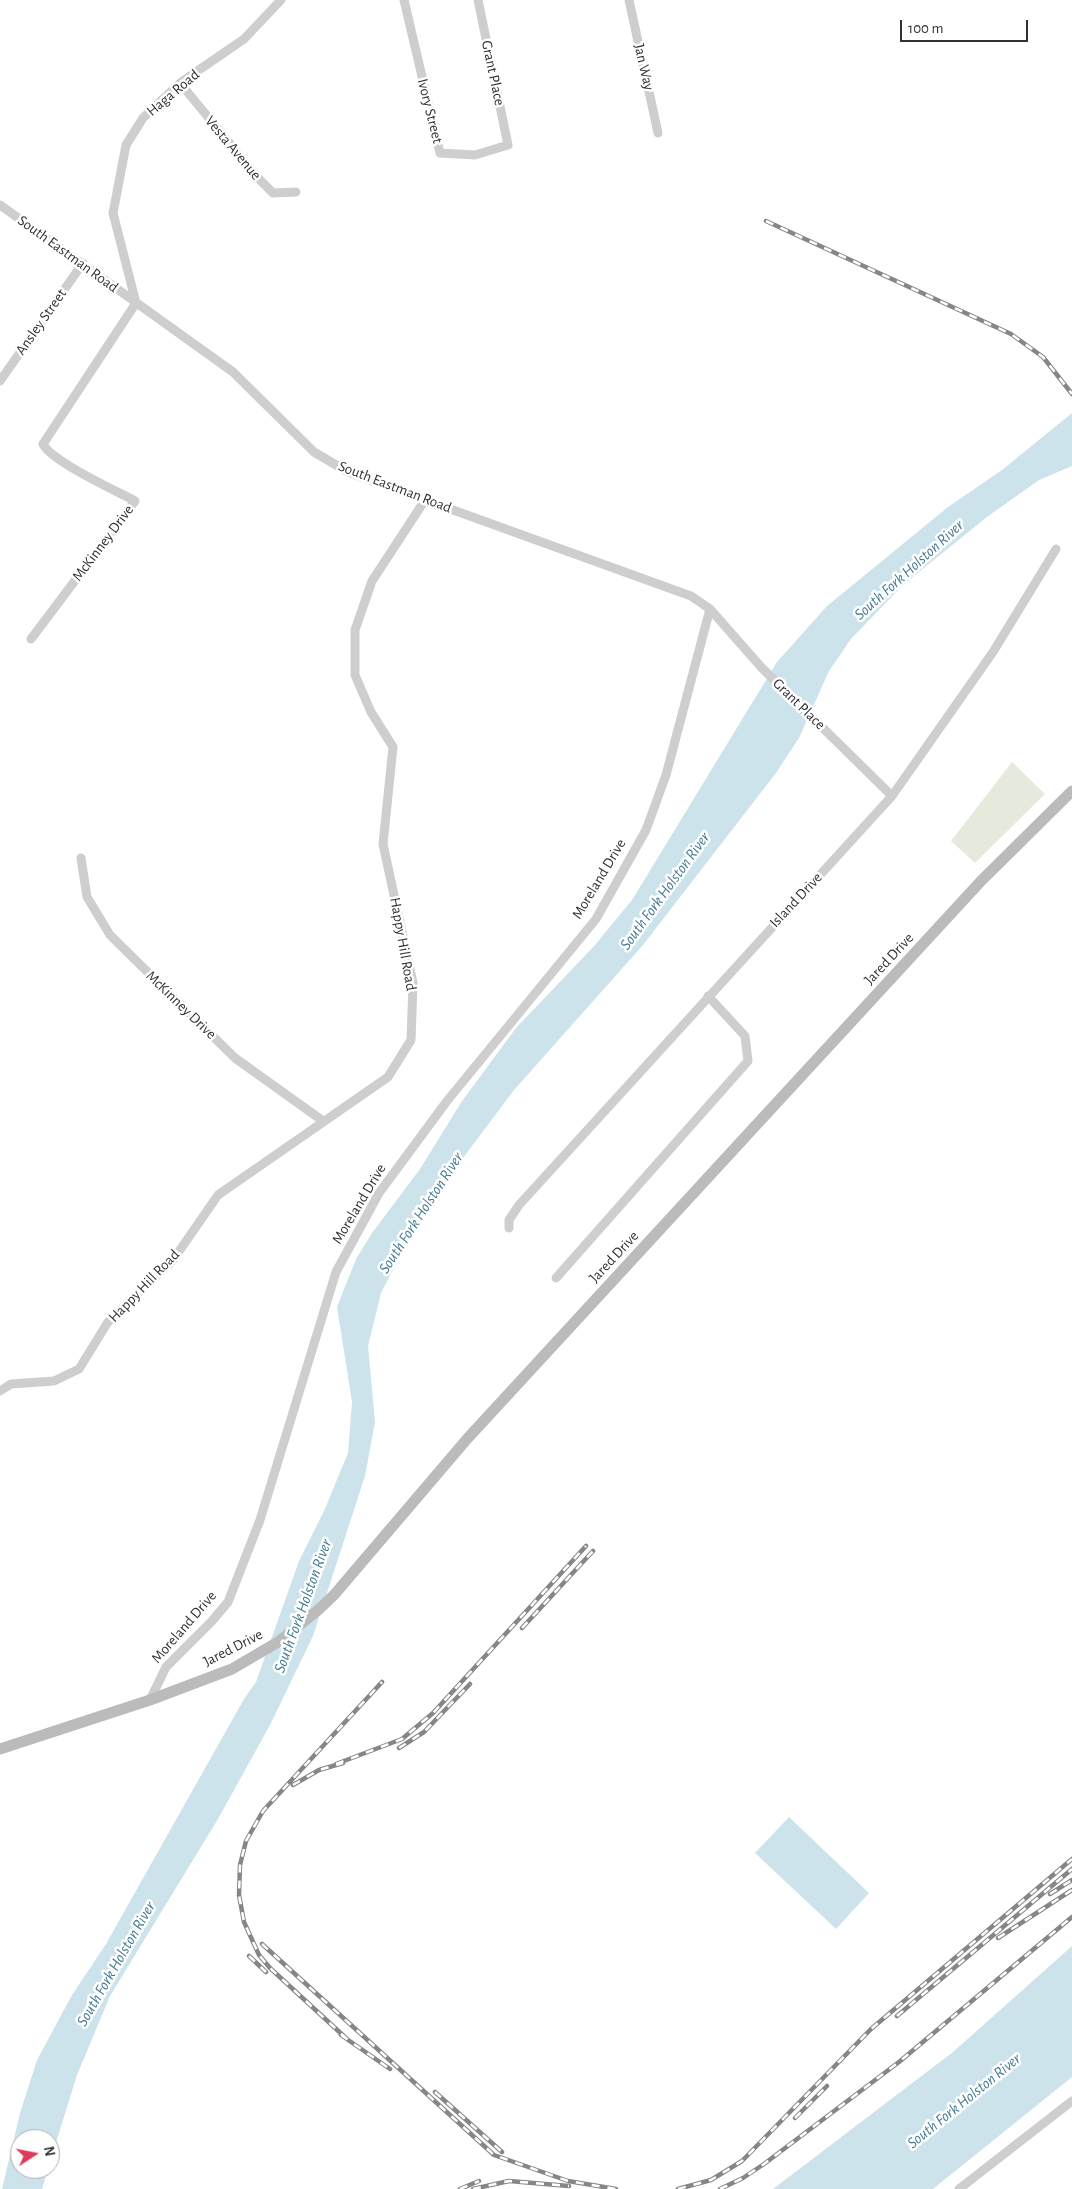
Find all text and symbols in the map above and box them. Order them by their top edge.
scale bar [902,10,1030,42]
text: 100 m [908,21,943,36]
street label: Grant Place [477,39,509,107]
street label: Jan Way [630,42,658,92]
street label: Haga Road [143,66,203,120]
street label: Ivory Street [413,77,447,145]
street label: Vesta Avenue [201,112,265,184]
street label: South Eastman Road [14,211,122,297]
street label: Ansley Street [12,285,70,359]
street label: South Eastman Road [336,457,454,517]
street label: McKinney Drive [68,501,138,585]
water label: South Fork Holston River [850,516,968,624]
street label: Grant Place [769,675,829,733]
water label: South Fork Holston River [616,829,714,953]
street label: Moreland Drive [568,836,630,922]
street label: Island Drive [766,869,826,931]
street label: Happy Hill Road [386,896,420,992]
street label: Jared Drive [860,929,918,989]
street label: McKinney Drive [142,967,220,1043]
water label: South Fork Holston River [375,1149,467,1277]
street label: Moreland Drive [328,1161,390,1247]
street label: Jared Drive [585,1227,643,1287]
street label: Happy Hill Road [105,1246,183,1326]
water label: South Fork Holston River [270,1537,336,1675]
street label: Moreland Drive [148,1587,220,1667]
street label: Jared Drive [200,1625,266,1671]
water label: South Fork Holston River [73,1898,159,2030]
water label: South Fork Holston River [903,2049,1025,2153]
north arrow [10,2129,60,2179]
text: N [41,2145,57,2157]

